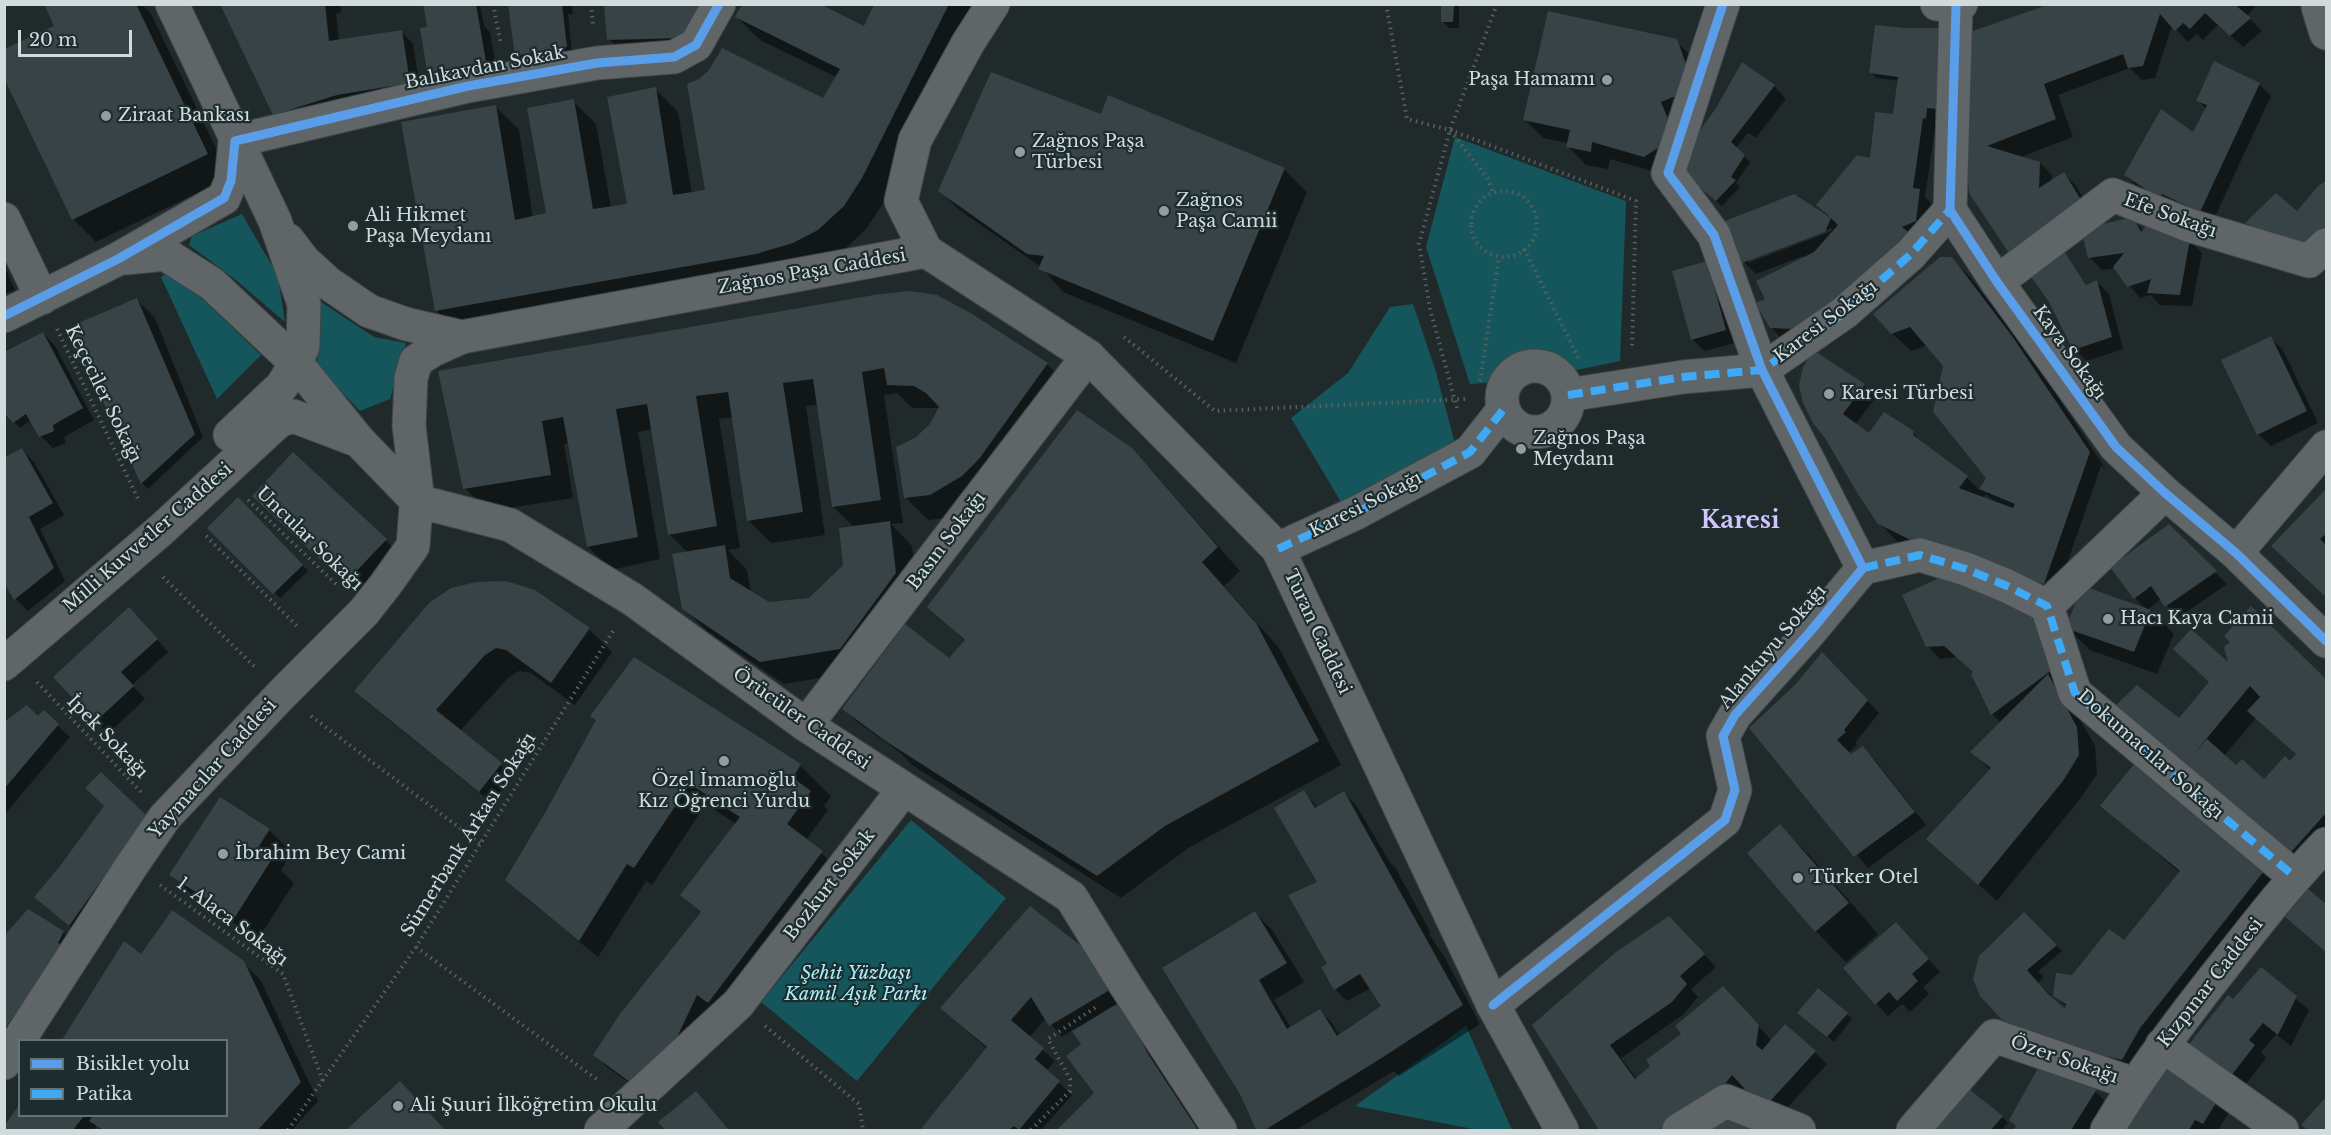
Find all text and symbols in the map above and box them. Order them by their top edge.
scale bar [21,18,135,56]
text: 20 m [29,29,77,51]
street label: Balıkavdan Sokak [403,42,567,94]
place label: Paşa Hamamı [1468,69,1595,91]
marker: Paşa Hamamı [1600,73,1614,87]
place label: Ziraat Bankası [118,105,250,127]
marker: Ziraat Bankası [99,109,113,123]
place label: Zağnos Paşa Türbesi [1032,131,1144,174]
marker: Zağnos Paşa Türbesi [1013,145,1027,159]
street label: Efe Sokağı [2121,189,2219,243]
place label: Zağnos Paşa Camii [1176,190,1277,232]
marker: Zağnos Paşa Camii [1157,204,1171,218]
place label: Ali Hikmet Paşa Meydanı [365,205,492,248]
marker: Ali Hikmet Paşa Meydanı [346,219,360,233]
street label: Zağnos Paşa Caddesi [716,245,908,299]
street label: Karesi Sokağı [1770,276,1882,368]
street label: Kaya Sokağı [2028,302,2110,404]
street label: Keçeciler Sokağı [60,321,146,467]
place label: Karesi Türbesi [1841,383,1974,405]
marker: Karesi Türbesi [1822,387,1836,401]
place label: Zağnos Paşa Meydanı [1533,428,1645,470]
marker: Zağnos Paşa Meydanı [1514,442,1528,456]
street label: Milli Kuvvetler Caddesi [59,459,237,617]
street label: Karesi Sokağı [1306,467,1426,543]
street label: Uncular Sokağı [251,483,367,595]
street label: Basın Sokağı [903,488,991,594]
district label: Karesi [1700,507,1780,535]
street label: Turan Caddesi [1279,566,1355,698]
street label: Alankuyu Sokağı [1715,581,1831,713]
place label: Hacı Kaya Camii [2120,608,2274,630]
marker: Hacı Kaya Camii [2101,612,2115,626]
street label: Örücüler Caddesi [728,664,874,774]
street label: Dokumacılar Sokağı [2072,686,2228,824]
street label: İpek Sokağı [62,691,152,783]
street label: Yaymacılar Caddesi [145,695,281,843]
street label: Sümerbank Arkası Sokağı [397,729,541,941]
marker: Özel İmamoğlu Kız Öğrenci Yurdu [717,754,731,768]
place label: Özel İmamoğlu Kız Öğrenci Yurdu [638,770,810,812]
street label: Bozkurt Sokak [780,825,880,945]
place label: İbrahim Bey Cami [235,843,406,865]
marker: İbrahim Bey Cami [216,847,230,861]
place label: Türker Otel [1810,867,1919,889]
marker: Türker Otel [1791,871,1805,885]
street label: 1. Alaca Sokağı [172,873,292,971]
street label: Kızpınar Caddesi [2154,914,2268,1052]
park label: Şehit Yüzbaşı Kamil Aşık Parkı [784,963,928,1006]
street label: Özer Sokağı [2007,1031,2121,1089]
legend [18,1039,228,1117]
text: Bisiklet yolu [76,1053,190,1075]
text: Patika [76,1083,132,1105]
place label: Ali Şuuri İlköğretim Okulu [410,1095,657,1117]
marker: Ali Şuuri İlköğretim Okulu [391,1099,405,1113]

